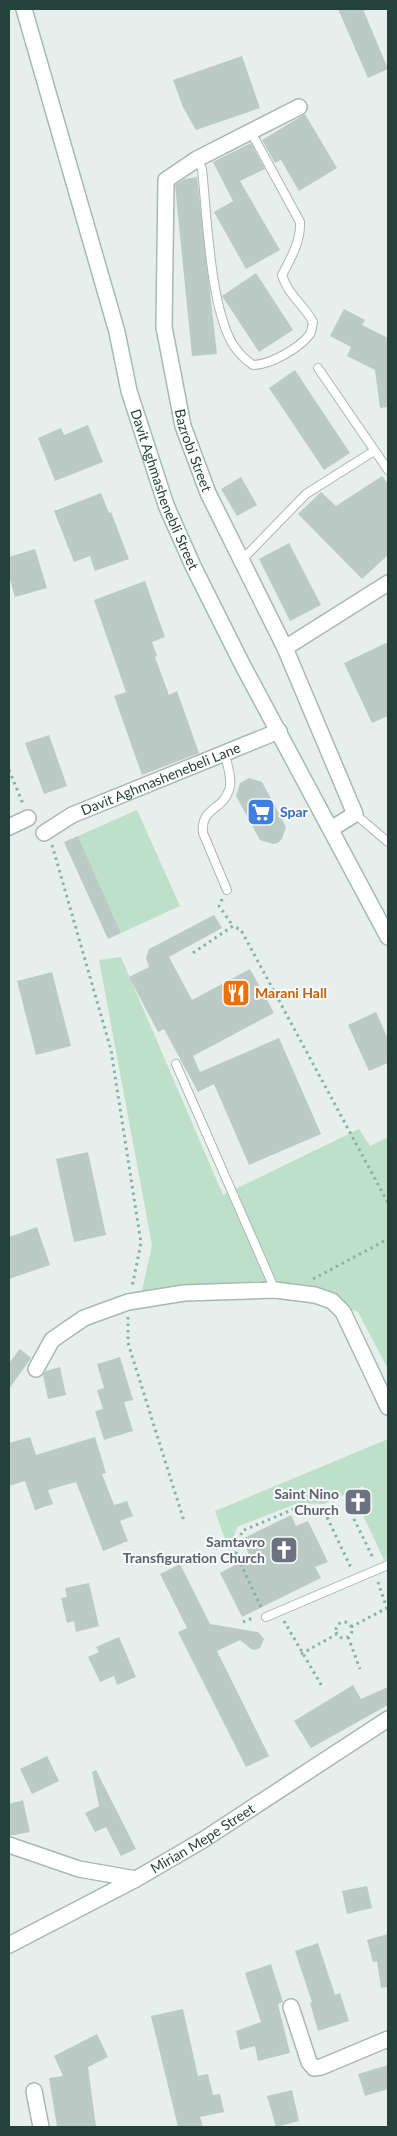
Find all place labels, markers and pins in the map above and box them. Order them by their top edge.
supermarket icon: Spar [246,797,276,827]
place label: Spar [280,803,309,820]
restaurant icon: Marani Hall [221,978,251,1008]
place label: Marani Hall [255,984,327,1001]
place label: Saint Nino Church [274,1485,339,1518]
church icon: Saint Nino Church [343,1487,373,1517]
place label: Samtavro Transfiguration Church [123,1533,265,1566]
church icon: Samtavro Transfiguration Church [269,1535,299,1565]

